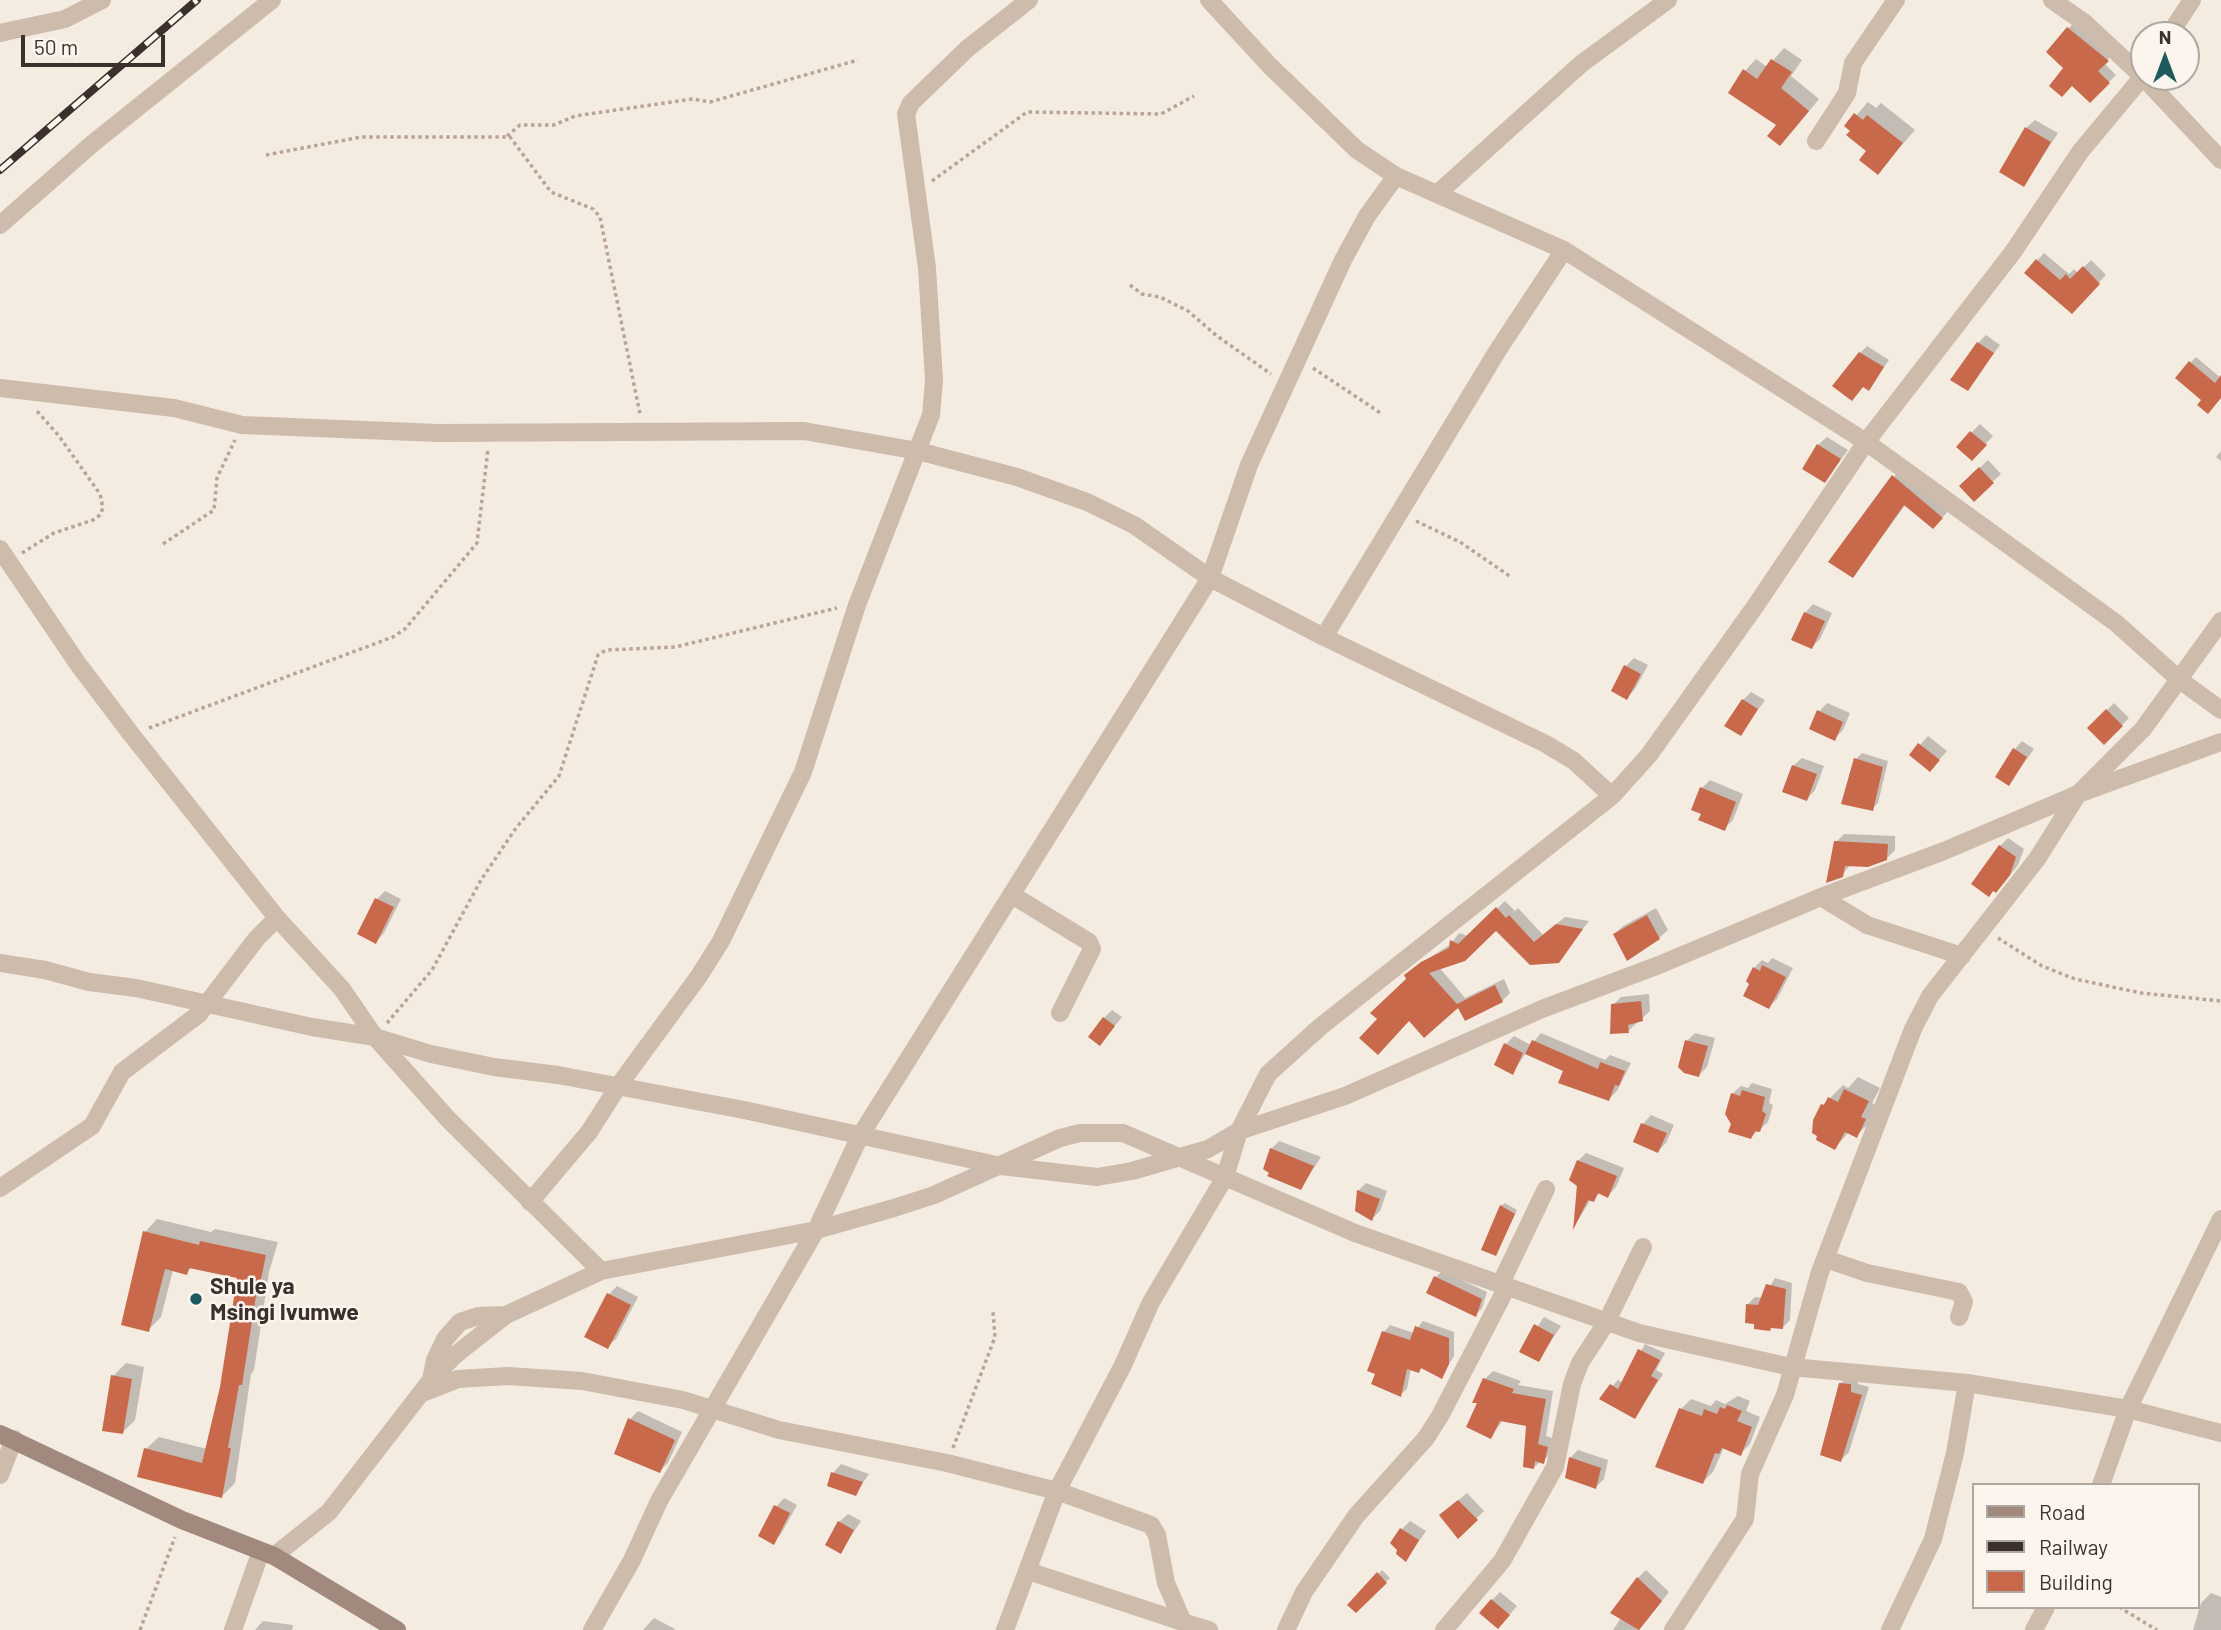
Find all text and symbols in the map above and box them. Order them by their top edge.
scale bar [24,21,168,65]
north arrow [2130,21,2200,91]
text: N [2159,25,2171,48]
text: 50 m [34,34,78,59]
place label: Shule ya Msingi Ivumwe [210,1272,359,1326]
marker: Shule ya Msingi Ivumwe [188,1291,204,1307]
legend [1972,1483,2200,1609]
text: Road [2039,1499,2085,1524]
text: Railway [2039,1534,2108,1559]
text: Building [2039,1569,2113,1594]

